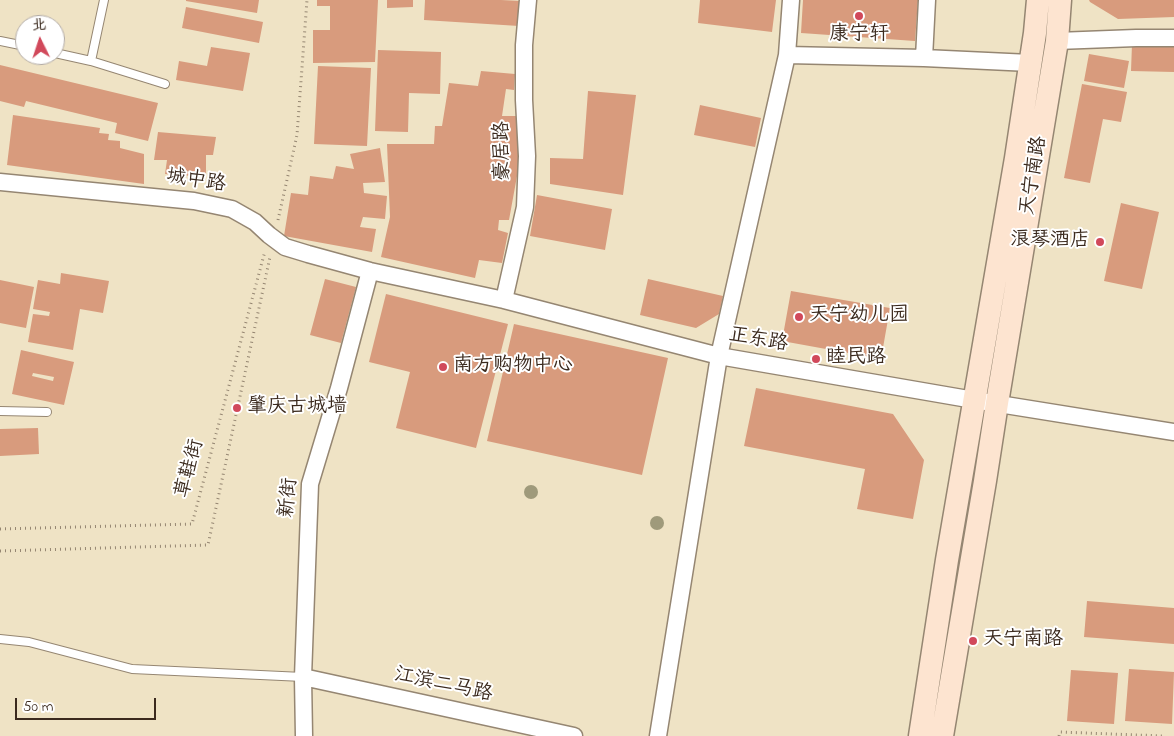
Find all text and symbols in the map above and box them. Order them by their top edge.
marker: 康宁轩 [853,10,865,22]
north arrow [15,15,65,65]
text: 北 [31,15,47,36]
place label: 康宁轩 [829,24,889,48]
street label: 豪居路 [491,121,517,181]
street label: 天宁南路 [1017,135,1053,217]
street label: 城中路 [164,165,228,199]
place label: 浪琴酒店 [1010,230,1090,254]
marker: 浪琴酒店 [1094,236,1106,248]
place label: 天宁幼儿园 [809,305,909,329]
marker: 天宁幼儿园 [793,311,805,323]
street label: 正东路 [726,324,790,358]
place label: 睦民路 [826,347,886,371]
marker: 睦民路 [810,353,822,365]
place label: 南方购物中心 [453,355,573,379]
marker: 南方购物中心 [437,361,449,373]
place label: 肇庆古城墙 [247,396,347,420]
marker: 肇庆古城墙 [231,402,243,414]
street label: 草鞋街 [172,437,210,501]
street label: 新街 [276,477,304,519]
place label: 天宁南路 [983,629,1063,653]
marker: 天宁南路 [967,635,979,647]
street label: 江滨二马路 [392,664,494,708]
scale bar [18,688,159,720]
text: 50 m [23,696,53,718]

